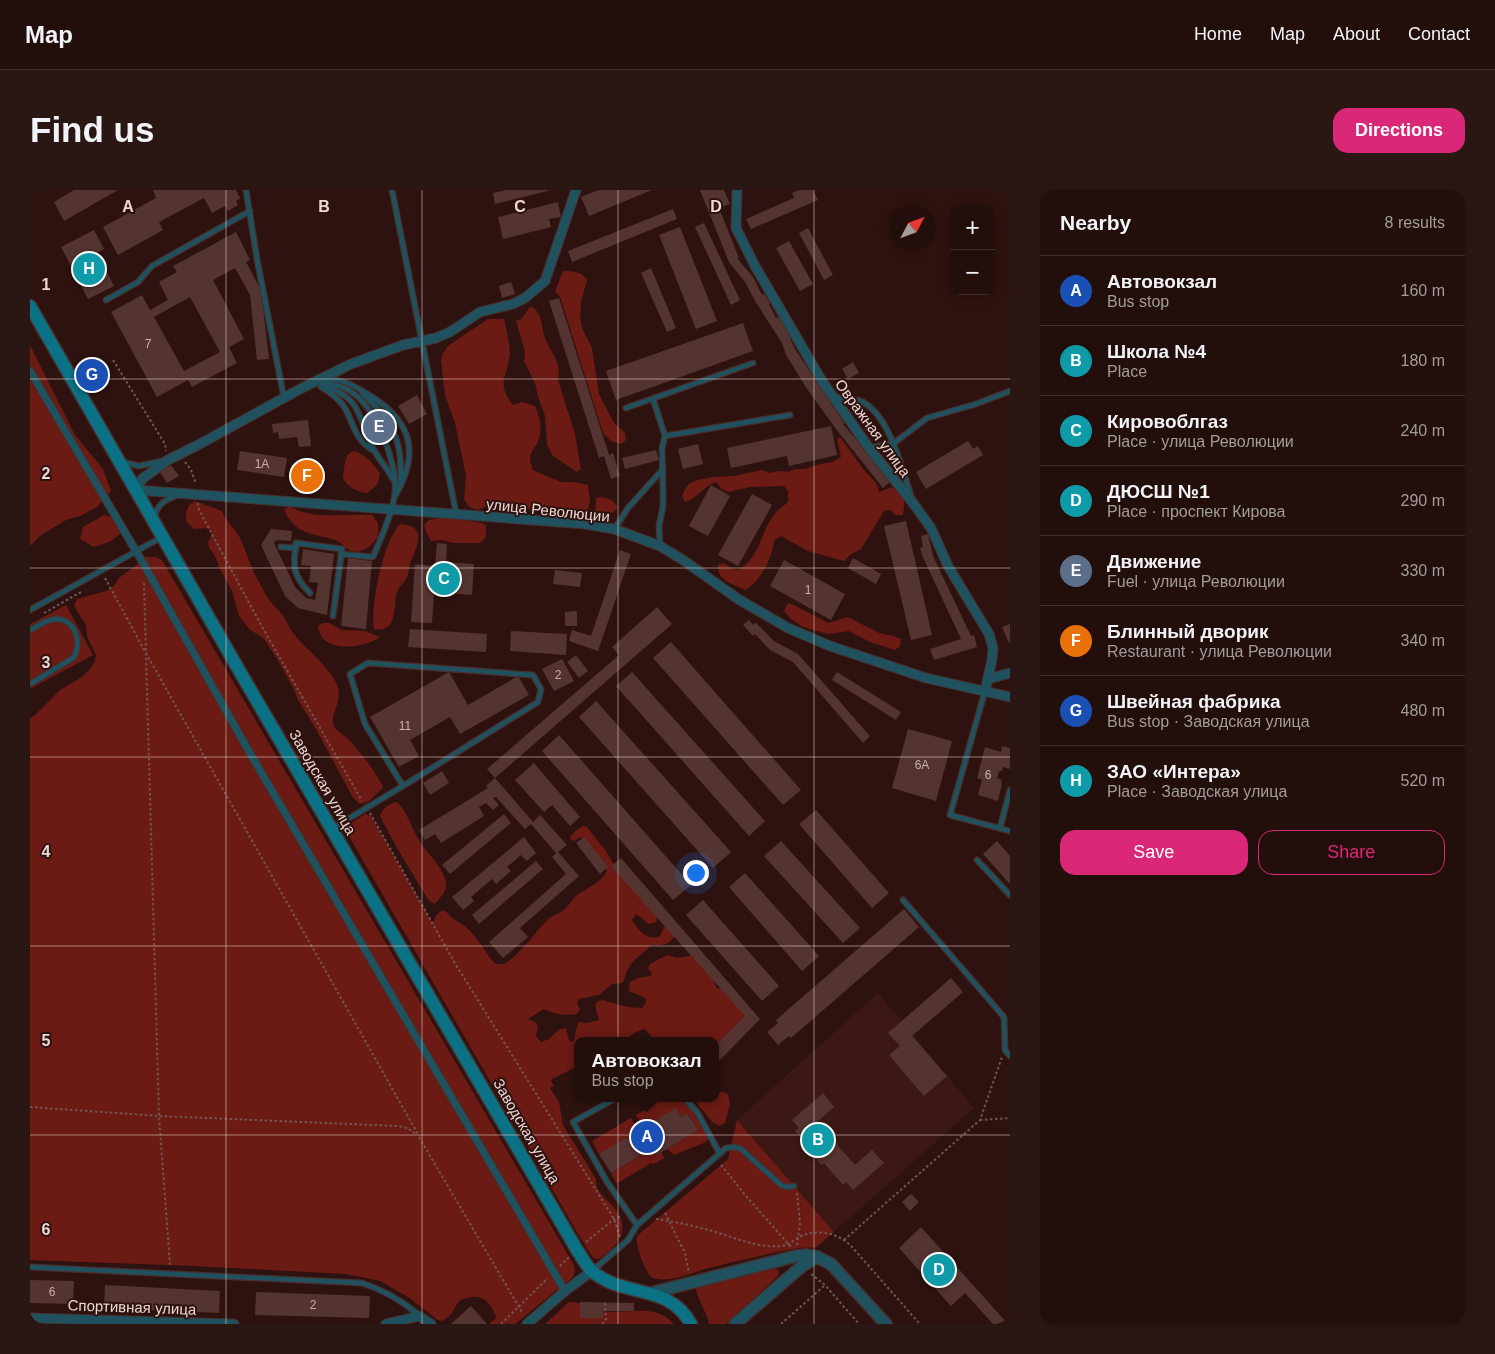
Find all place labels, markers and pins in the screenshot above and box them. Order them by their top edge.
pin: H [73,250,105,288]
pin: G [76,356,108,394]
pin: E [363,408,395,446]
pin: F [291,457,323,495]
pin: C [428,560,460,598]
pin: A [631,1118,663,1156]
pin: B [802,1121,834,1159]
pin: D [923,1251,955,1289]

